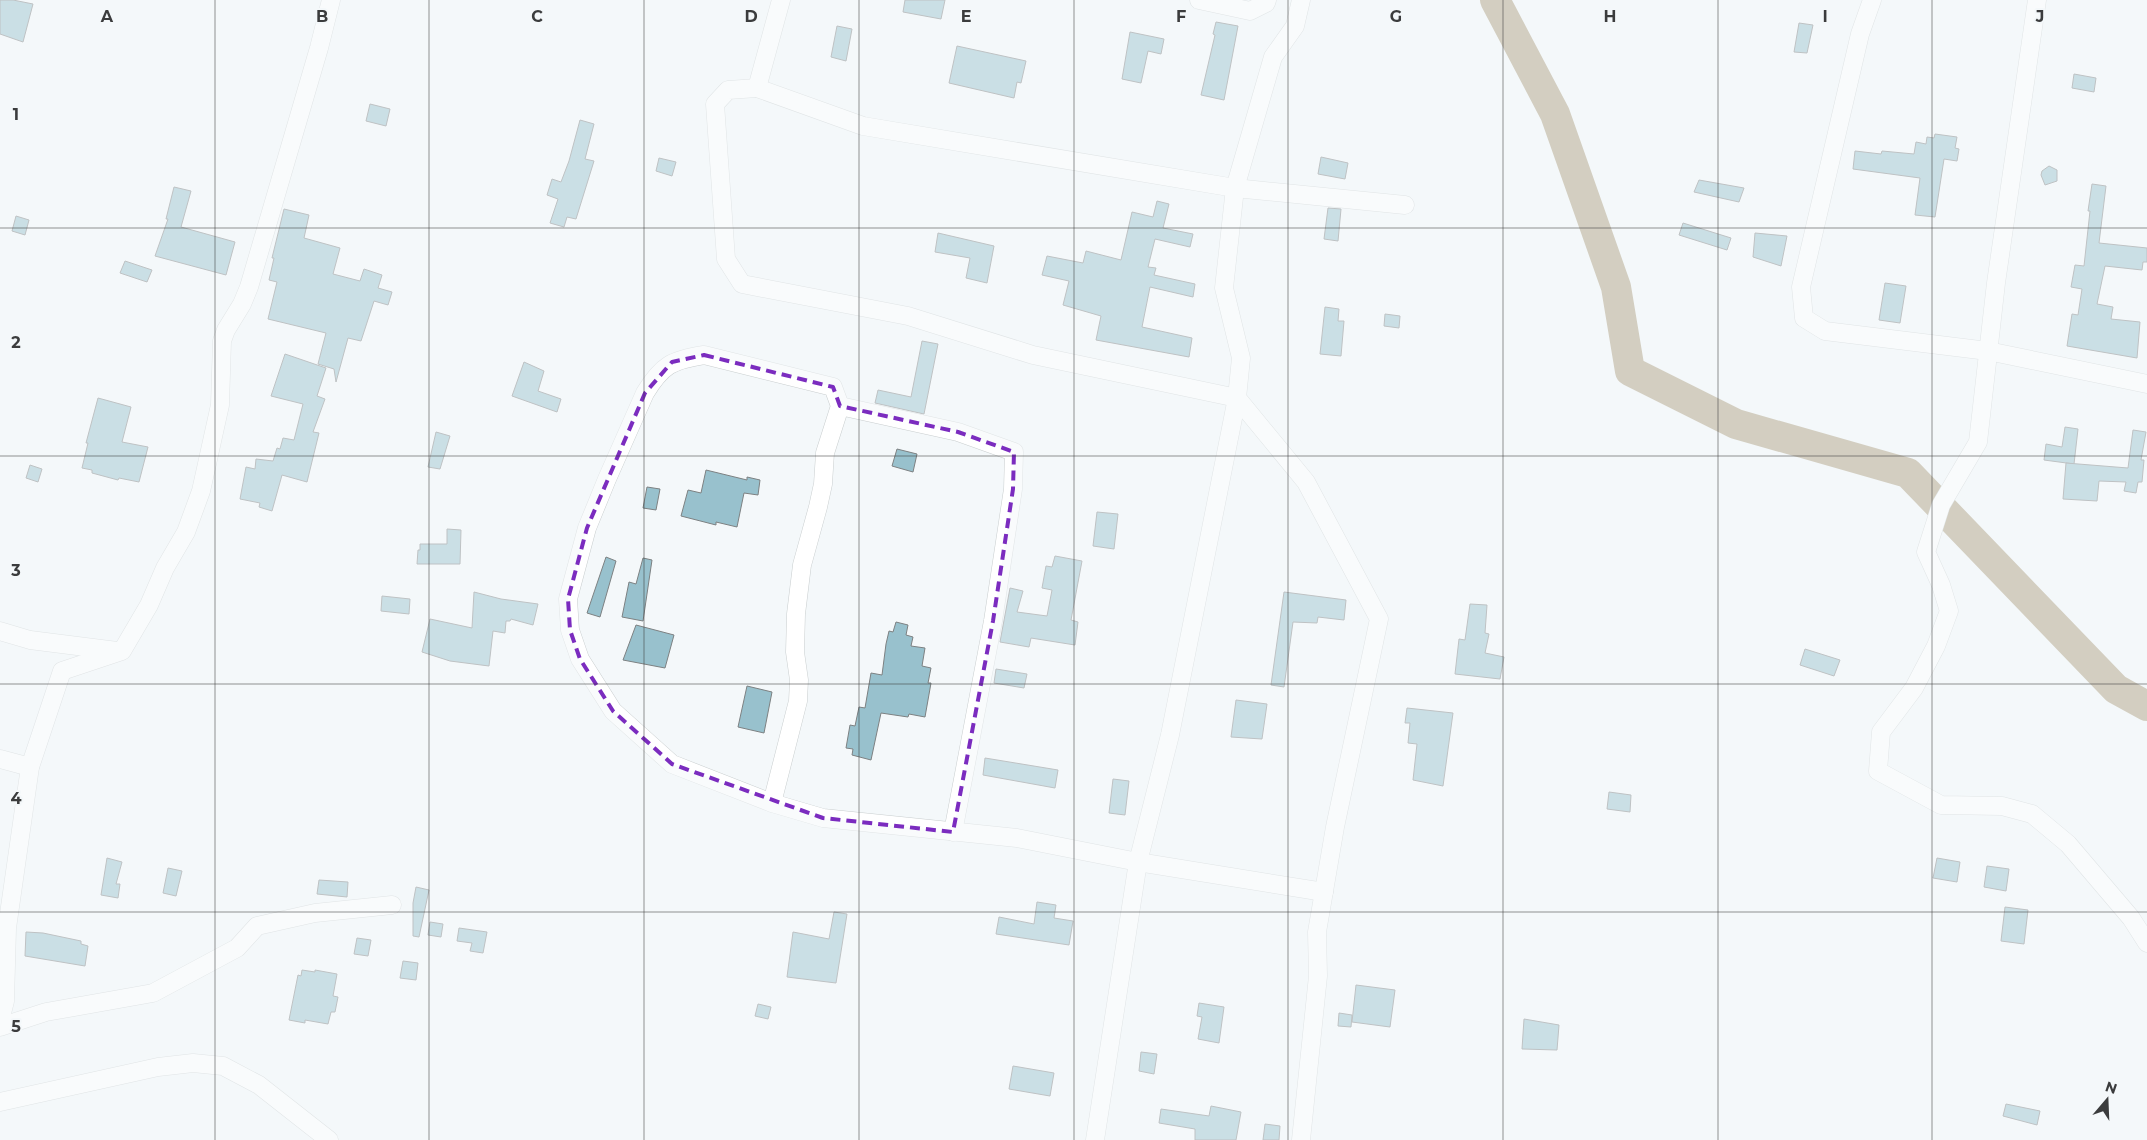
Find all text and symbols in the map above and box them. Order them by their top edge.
text: A [100,7,114,26]
text: B [316,7,328,26]
text: C [531,7,543,26]
text: D [744,7,758,26]
text: E [961,7,971,26]
text: F [1176,7,1186,26]
text: G [1390,7,1402,26]
text: H [1604,7,1616,26]
text: I [1822,7,1828,26]
text: J [2035,7,2044,26]
text: 1 [13,105,19,124]
text: 2 [11,333,21,352]
text: 3 [10,561,21,580]
text: 4 [10,789,22,808]
text: 5 [11,1017,21,1036]
north arrow [2082,1075,2132,1125]
text: N [2103,1077,2120,1098]

